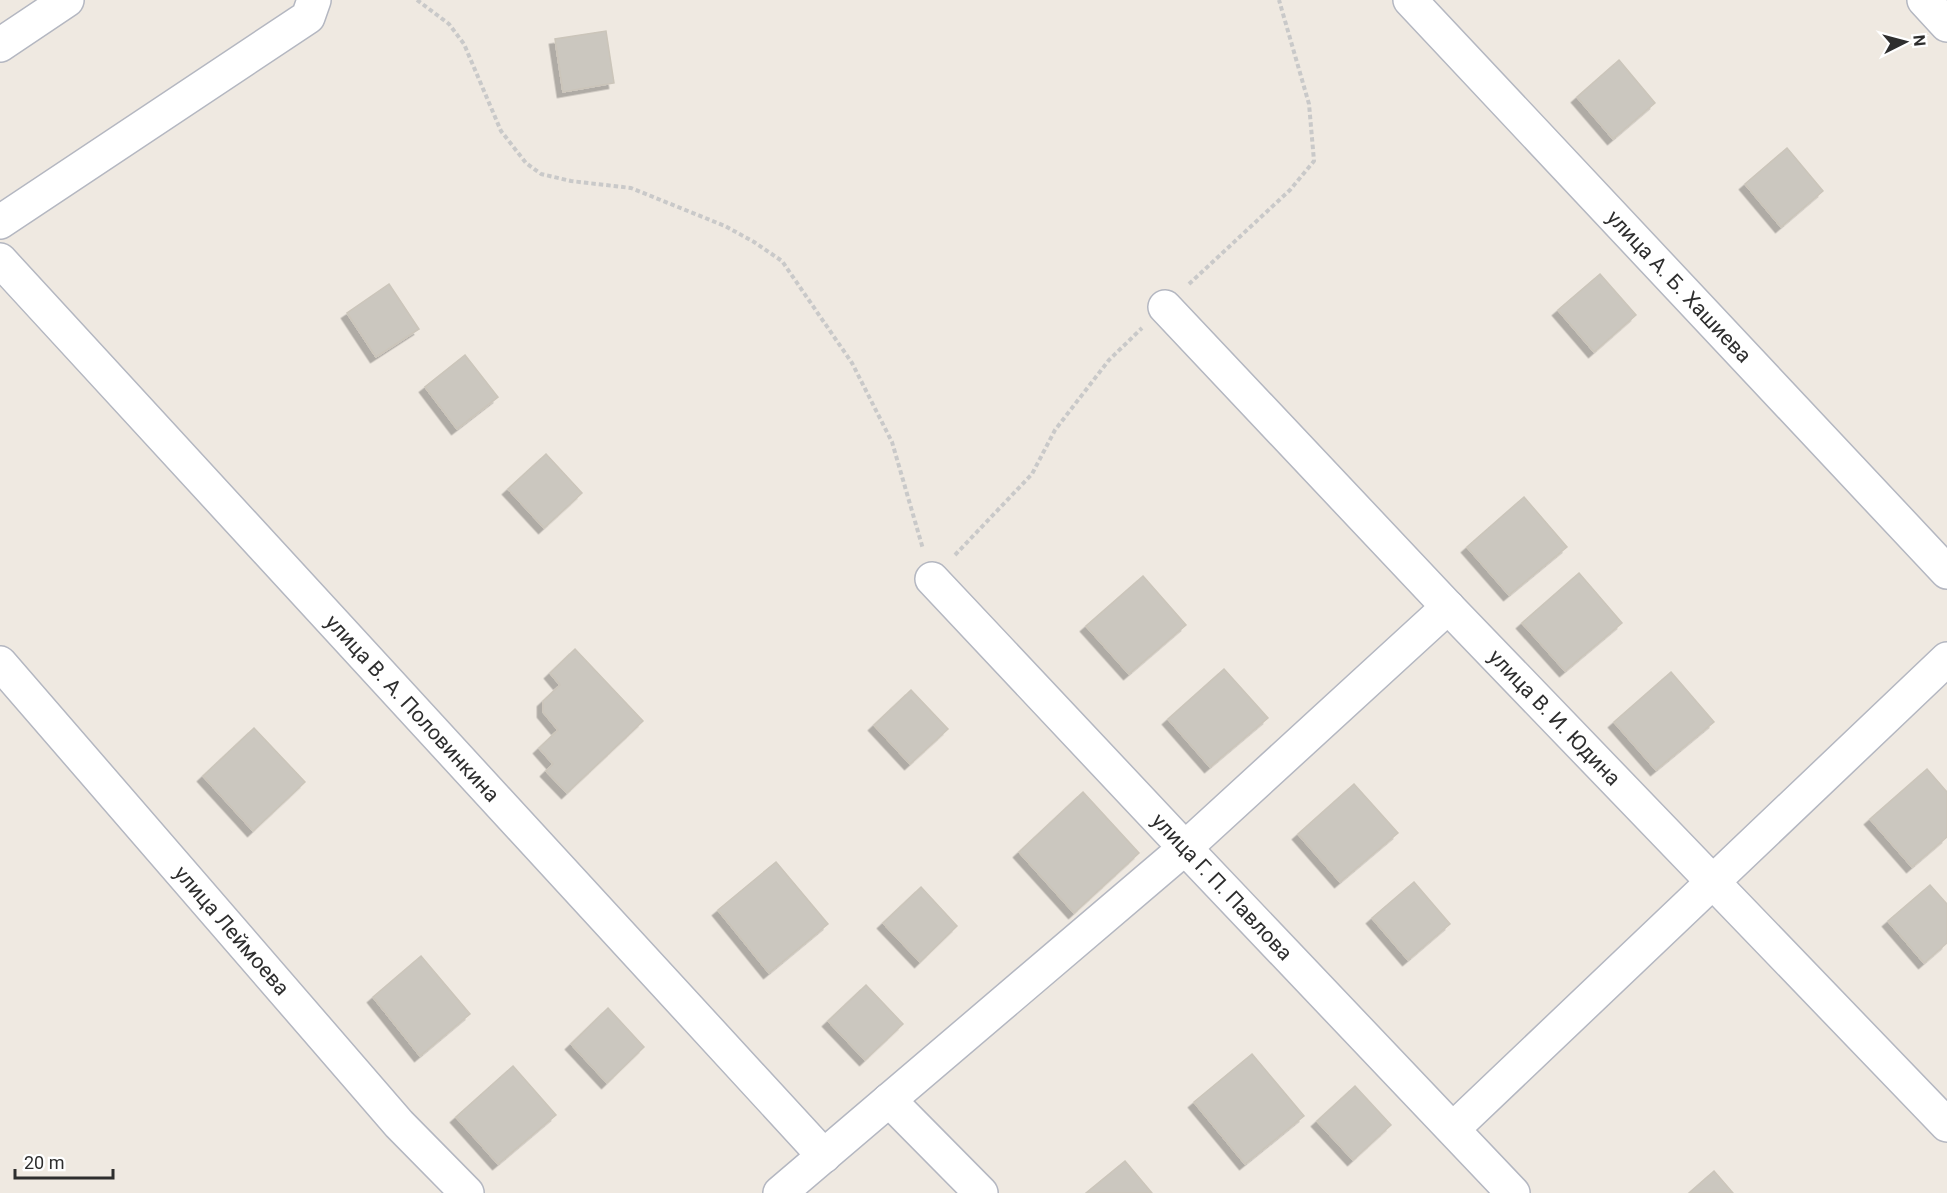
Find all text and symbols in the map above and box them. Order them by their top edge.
north arrow [1875,12,1935,72]
text: N [1909,34,1929,47]
street label: улица А. Б. Хашиева [1602,206,1756,368]
street label: улица В. А. Половинкина [320,610,504,807]
street label: улица В. И. Юдина [1484,645,1625,791]
street label: улица Г. П. Павлова [1147,809,1297,965]
street label: улица Леймоева [169,861,294,1000]
scale bar [15,1142,112,1180]
text: 20 m [24,1152,64,1173]

